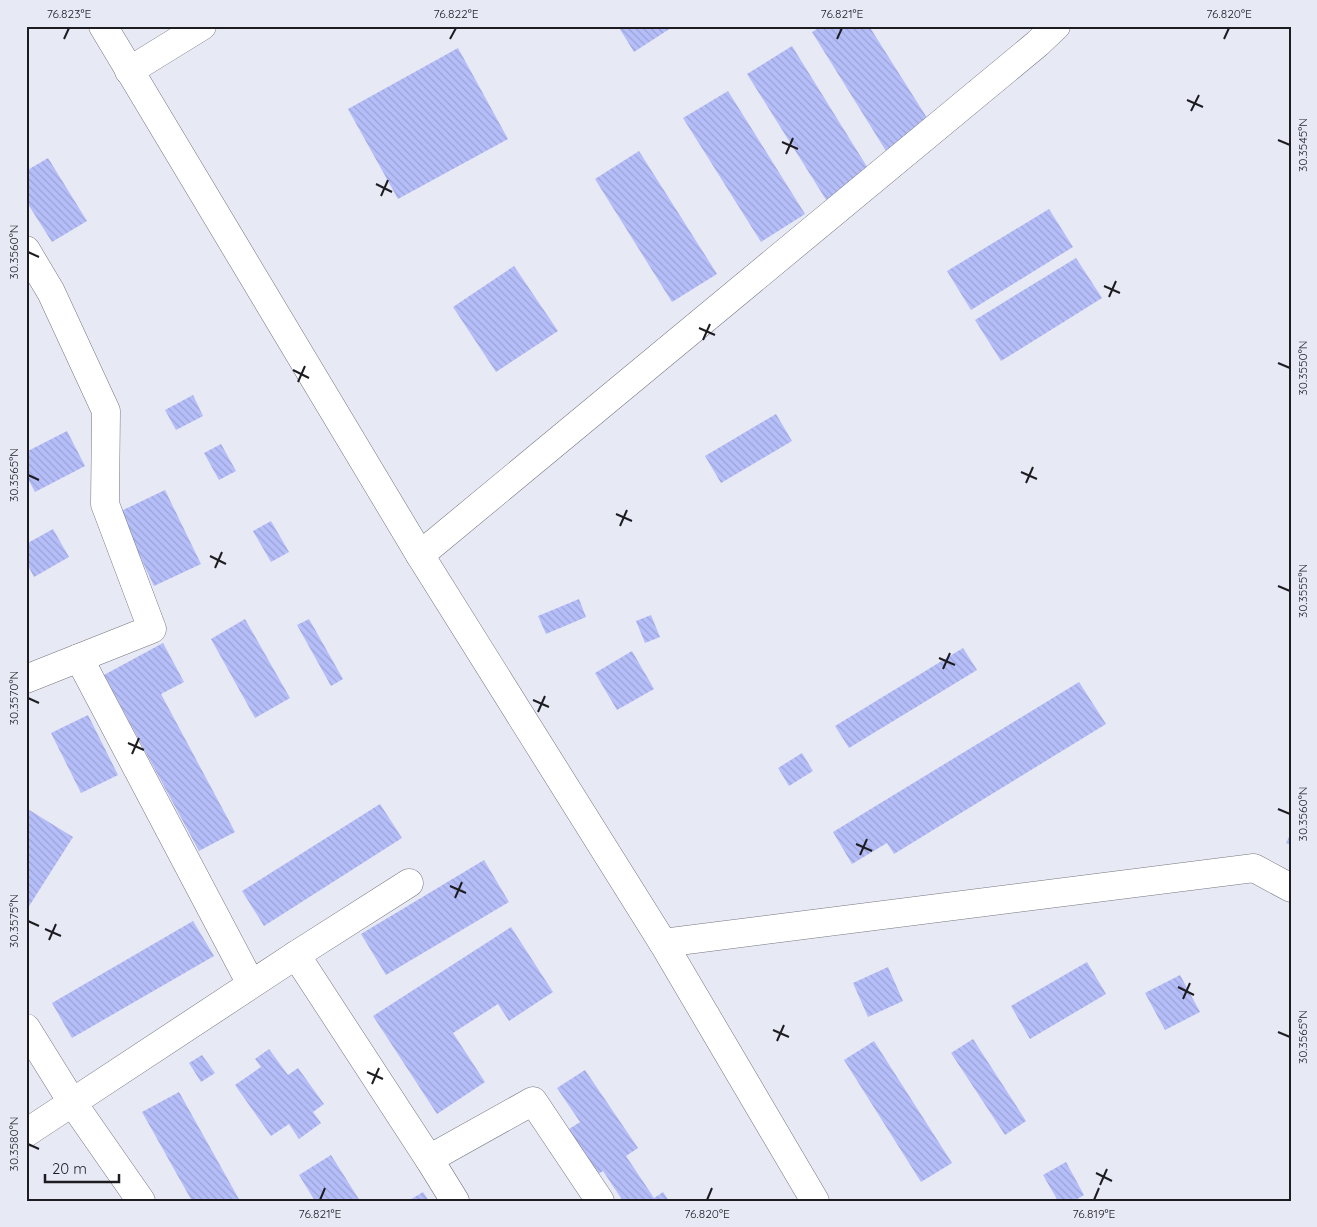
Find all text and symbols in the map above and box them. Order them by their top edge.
text: 76.823°E [47,6,92,21]
text: 76.822°E [433,6,479,21]
text: 76.821°E [821,6,864,21]
text: 76.820°E [1206,6,1252,21]
text: 30.3545°N [1295,118,1310,172]
text: 30.3560°N [6,225,21,279]
text: 30.3550°N [1295,341,1310,395]
text: 30.3565°N [6,448,21,502]
text: 30.3555°N [1295,564,1310,618]
text: 30.3570°N [6,671,21,725]
text: 30.3560°N [1295,787,1310,841]
text: 30.3575°N [6,894,21,948]
text: 30.3565°N [1295,1010,1310,1064]
text: 30.3580°N [6,1117,21,1171]
scale bar [45,1152,119,1184]
text: 20 m [52,1159,87,1178]
text: 76.821°E [299,1206,342,1221]
text: 76.820°E [684,1206,730,1221]
text: 76.819°E [1073,1206,1116,1221]

